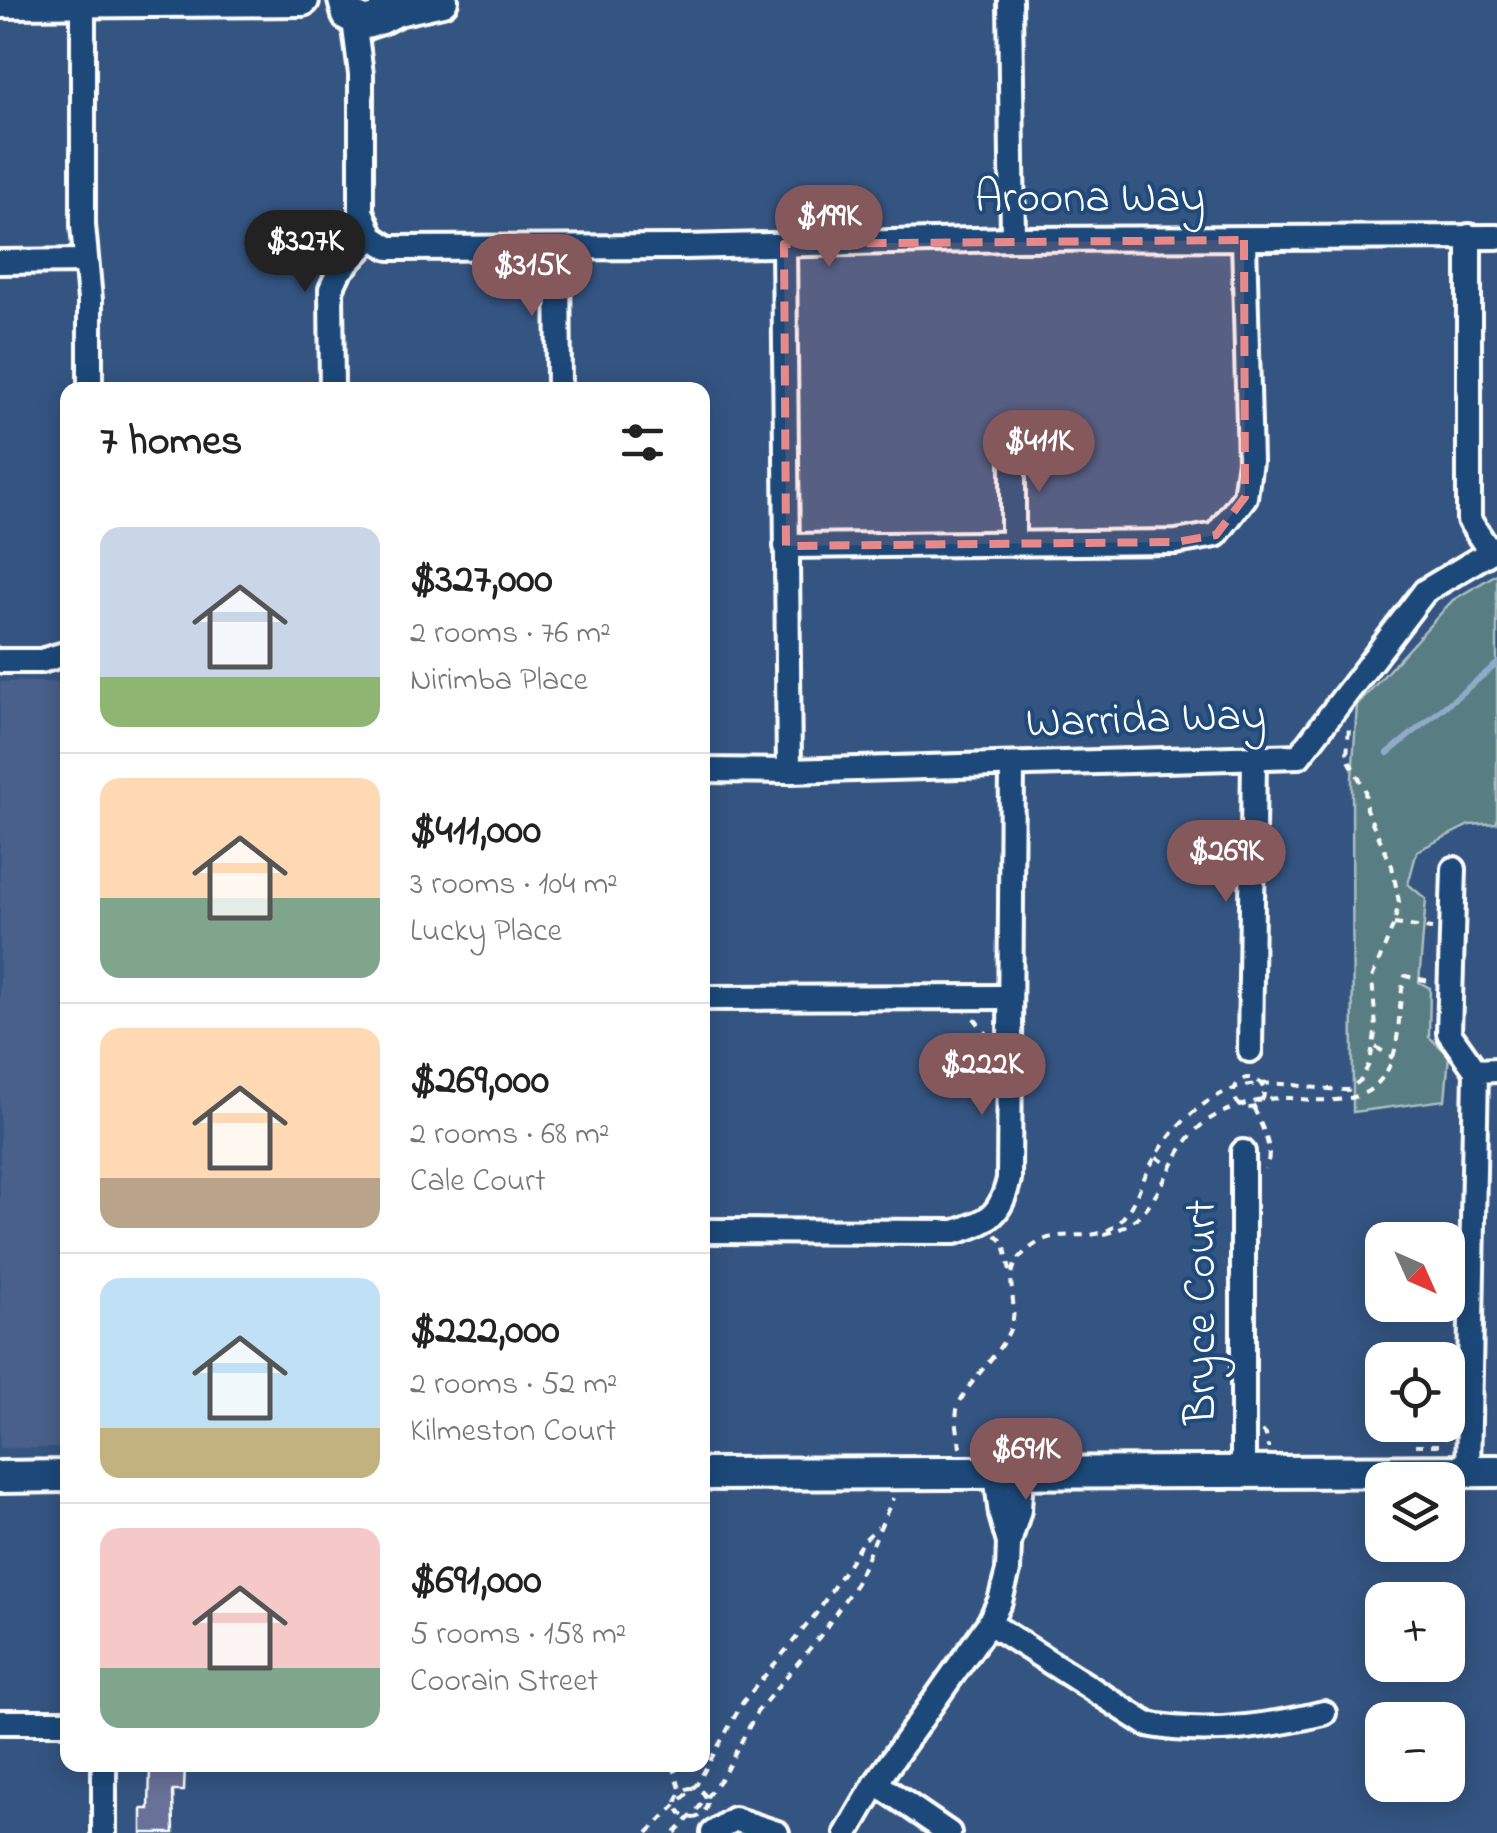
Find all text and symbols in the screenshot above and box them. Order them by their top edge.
street label: Aroona Way [975,167,1205,233]
pin: $199K [759,185,899,270]
text: $199K [797,194,861,241]
pin: $327K [235,210,375,295]
text: $327K [266,219,344,266]
pin: $315K [462,234,602,319]
text: $315K [494,243,570,290]
pin: $411K [969,410,1109,495]
text: 7 homes [100,412,242,473]
icon: filters [615,415,670,470]
text: $411K [1005,419,1073,466]
text: $327,000 [410,550,553,611]
icon: home [180,567,300,687]
text: 2 rooms · 76 m² [410,611,611,658]
text: Nirimba Place [410,658,588,705]
street label: Warrida Way [1025,684,1267,758]
text: $411,000 [410,801,541,862]
icon: home [180,818,300,938]
pin: $269K [1156,820,1296,905]
text: $269K [1189,829,1263,876]
text: 3 rooms · 104 m² [410,862,618,909]
text: Lucky Place [410,909,562,956]
pin: $222K [912,1033,1052,1118]
text: $222K [941,1042,1023,1089]
text: $269,000 [410,1051,549,1112]
icon: home [180,1068,300,1188]
text: 2 rooms · 68 m² [410,1112,609,1159]
text: Cale Court [410,1159,546,1206]
street label: Bryce Court [1170,1200,1236,1425]
north arrow [1365,1222,1465,1322]
map controls [1365,1222,1465,1802]
text: $222,000 [410,1301,560,1362]
icon: home [180,1318,300,1438]
button: locate [1365,1342,1465,1442]
text: 2 rooms · 52 m² [410,1362,618,1409]
text: Kilmeston Court [410,1409,616,1456]
pin: $691K [956,1418,1096,1503]
text: $691K [992,1427,1060,1474]
button: layers [1365,1462,1465,1562]
text: $691,000 [410,1551,542,1612]
icon: home [180,1568,300,1688]
button: + [1365,1582,1465,1682]
text: 5 rooms · 158 m² [410,1612,626,1659]
text: Coorain Street [410,1659,598,1706]
button: − [1365,1702,1465,1802]

